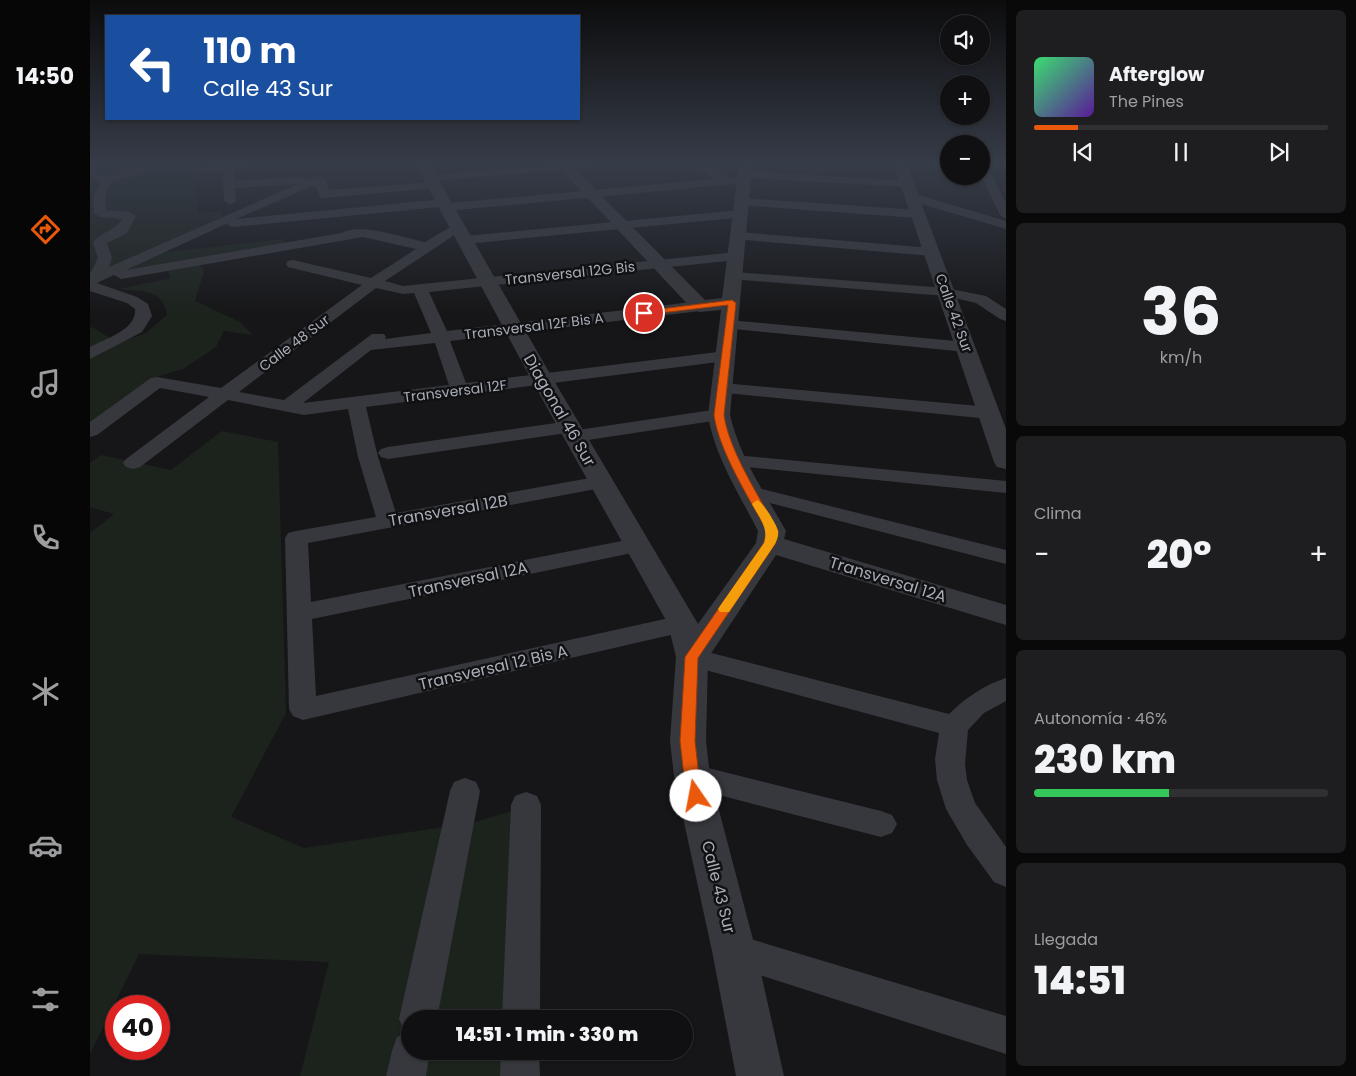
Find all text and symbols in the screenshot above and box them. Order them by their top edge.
map controls [940,15,990,185]
button: sound [940,15,990,65]
text: 110 m [203,26,297,75]
icon: left [120,35,185,100]
text: 14:50 [16,61,74,92]
text: Afterglow [1109,61,1204,88]
text: Calle 43 Sur [203,73,333,104]
button: + [940,75,990,125]
text: The Pines [1109,90,1184,113]
button: − [940,135,990,185]
icon: previous [1069,138,1097,166]
icon: pause [1167,138,1195,166]
icon: next [1265,138,1293,166]
icon: directions [28,212,63,247]
street label: Transversal 12G Bis [504,256,636,290]
text: 36 [1141,267,1221,358]
street label: Calle 42 Sur [930,271,978,355]
pin [623,292,665,334]
icon: arrive [630,299,658,327]
street label: Transversal 12F Bis A [463,308,605,344]
street label: Calle 48 Sur [255,310,333,376]
text: km/h [1160,346,1202,369]
street label: Diagonal 46 Sur [518,350,601,471]
icon: music [28,366,63,401]
street label: Transversal 12F [402,375,508,407]
street label: Transversal 12B [387,489,510,532]
text: Clima [1034,502,1082,525]
icon: phone [28,520,63,555]
text: 20° [1147,528,1212,581]
text: − [1034,535,1049,574]
text: + [1309,535,1328,574]
street label: Transversal 12A [826,551,949,608]
street label: Transversal 12A [406,556,530,603]
street label: Transversal 12 Bis A [416,639,570,696]
icon: climate [28,674,63,709]
text: Autonomía · 46% [1034,707,1167,730]
text: 230 km [1034,733,1176,786]
position arrow [669,769,721,821]
icon: car [28,828,63,863]
street label: Calle 43 Sur [696,838,741,936]
text: Llegada [1034,928,1098,951]
text: 14:51 [1034,954,1126,1007]
icon: filters [28,982,63,1017]
speed limit sign: 40 [105,995,170,1060]
text: 14:51 · 1 min · 330 m [456,1021,638,1048]

